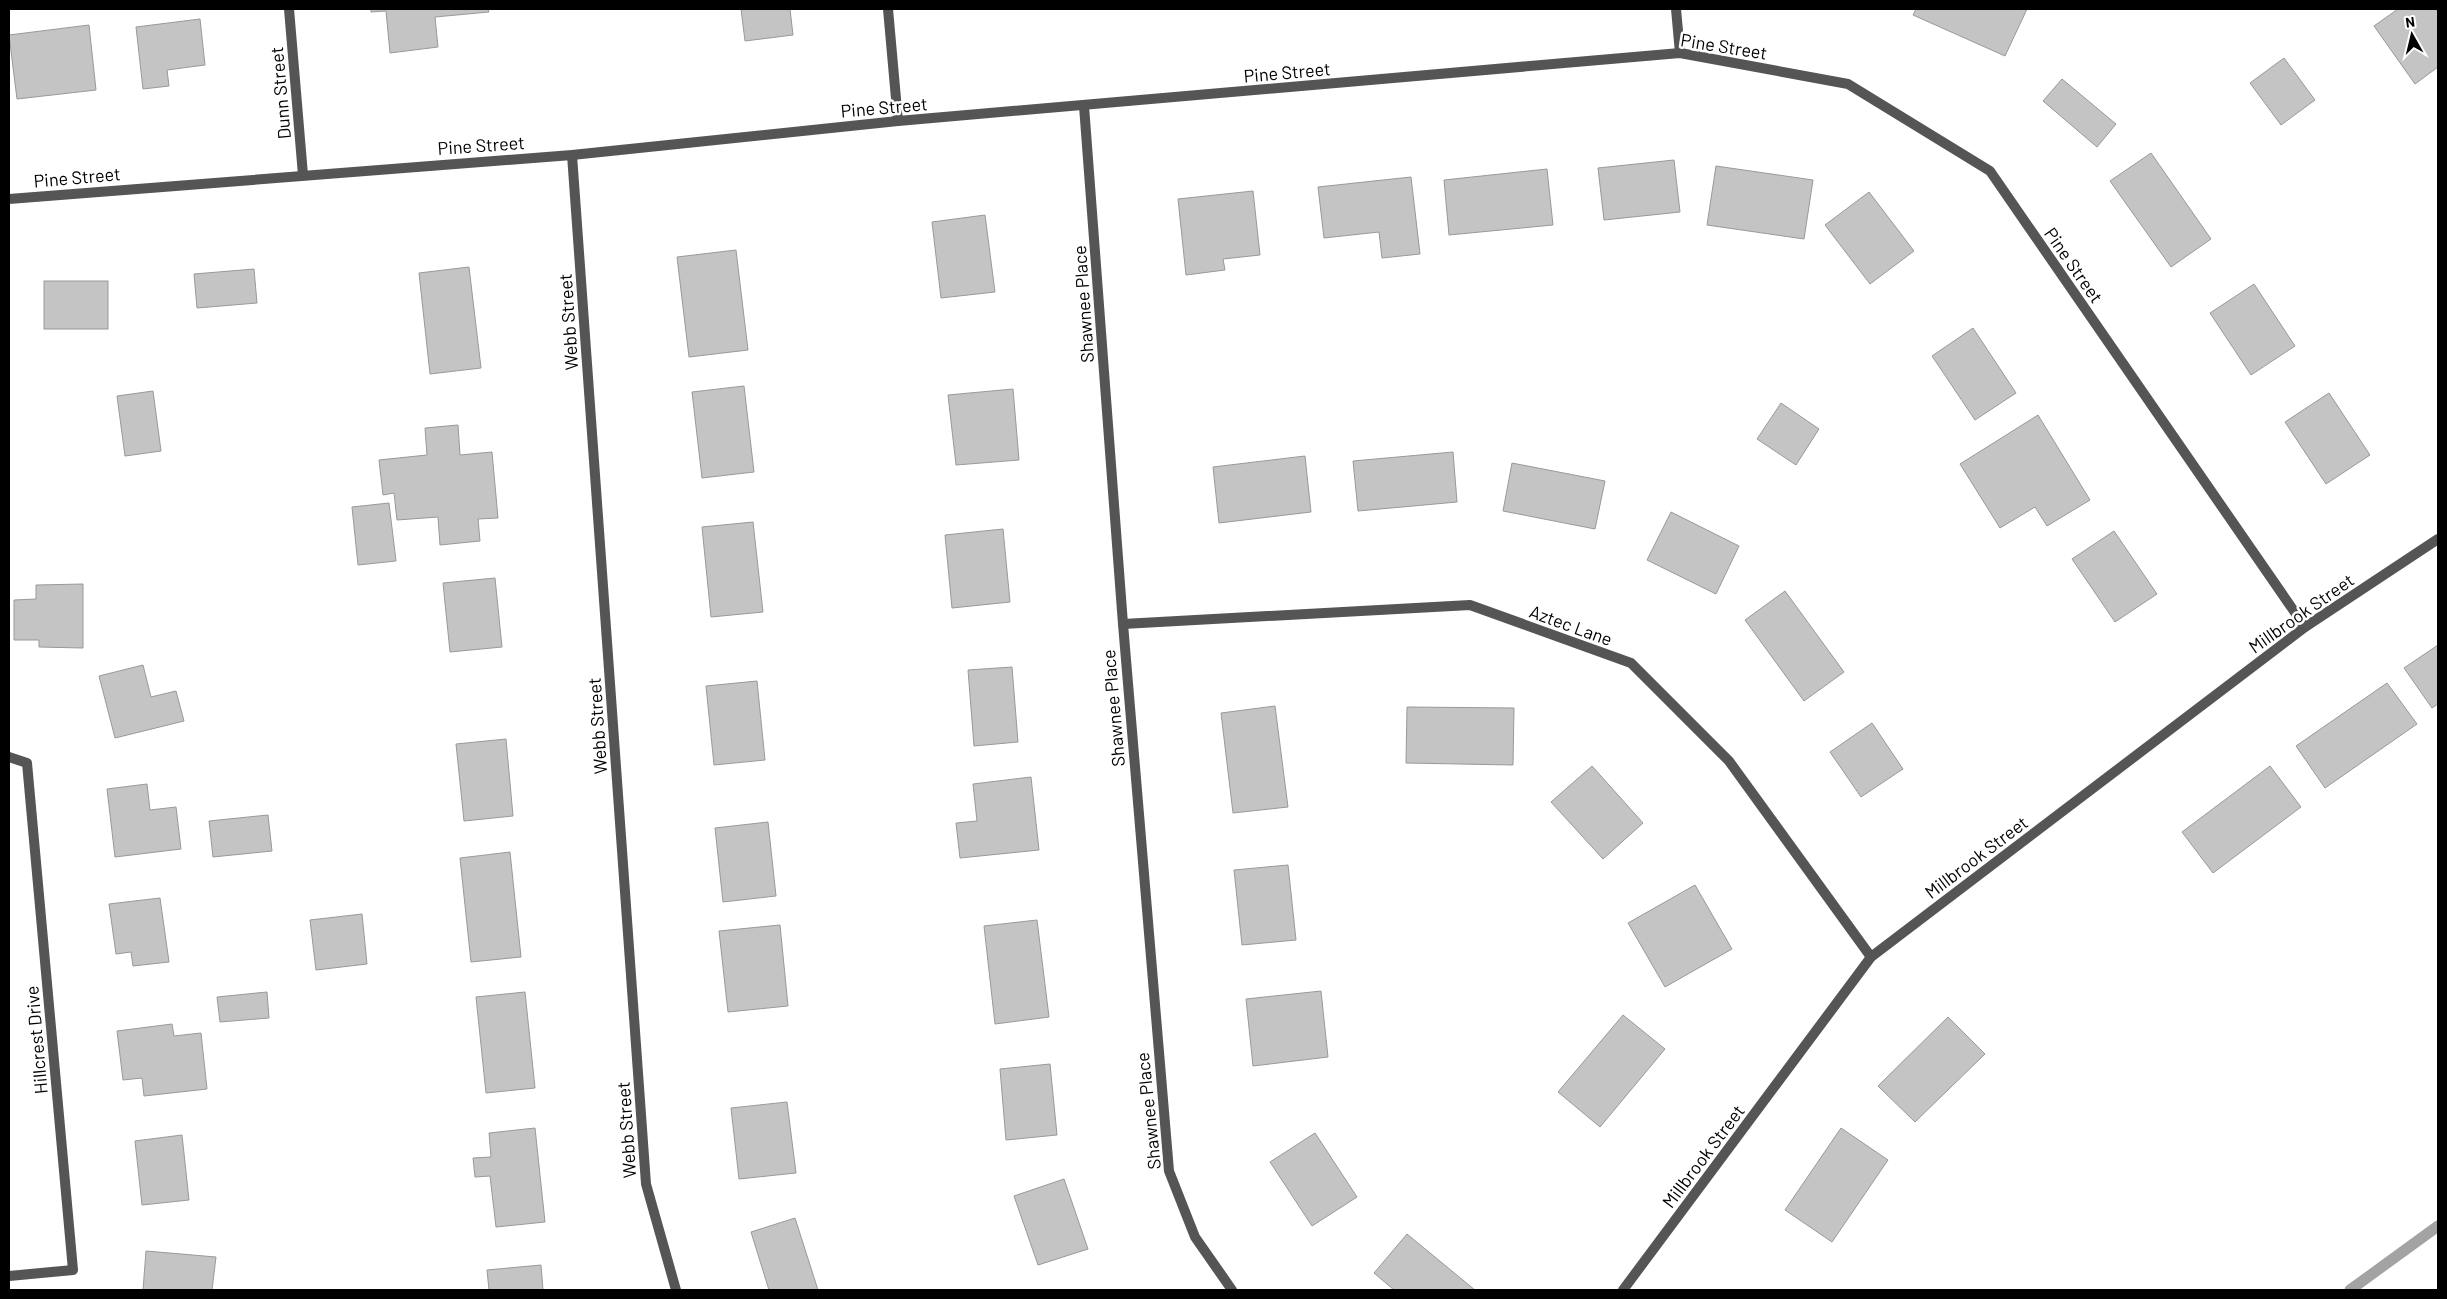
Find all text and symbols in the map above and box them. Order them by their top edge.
north arrow [2387,10,2437,60]
text: N [2404,13,2416,31]
street label: Pine Street [1679,28,1769,64]
street label: Dunn Street [265,46,295,140]
street label: Pine Street [1243,57,1331,87]
street label: Pine Street [840,92,928,122]
street label: Pine Street [437,131,525,159]
street label: Pine Street [33,162,121,192]
street label: Pine Street [2040,223,2108,307]
street label: Shawnee Place [1068,245,1098,363]
street label: Webb Street [554,273,582,371]
street label: Millbrook Street [2244,569,2358,657]
street label: Aztec Lane [1527,600,1615,650]
street label: Shawnee Place [1097,648,1129,768]
street label: Webb Street [583,677,611,775]
street label: Millbrook Street [1920,811,2032,903]
street label: Hillcrest Drive [20,985,52,1095]
street label: Shawnee Place [1131,1051,1165,1171]
street label: Webb Street [612,1081,640,1179]
street label: Millbrook Street [1657,1100,1749,1212]

